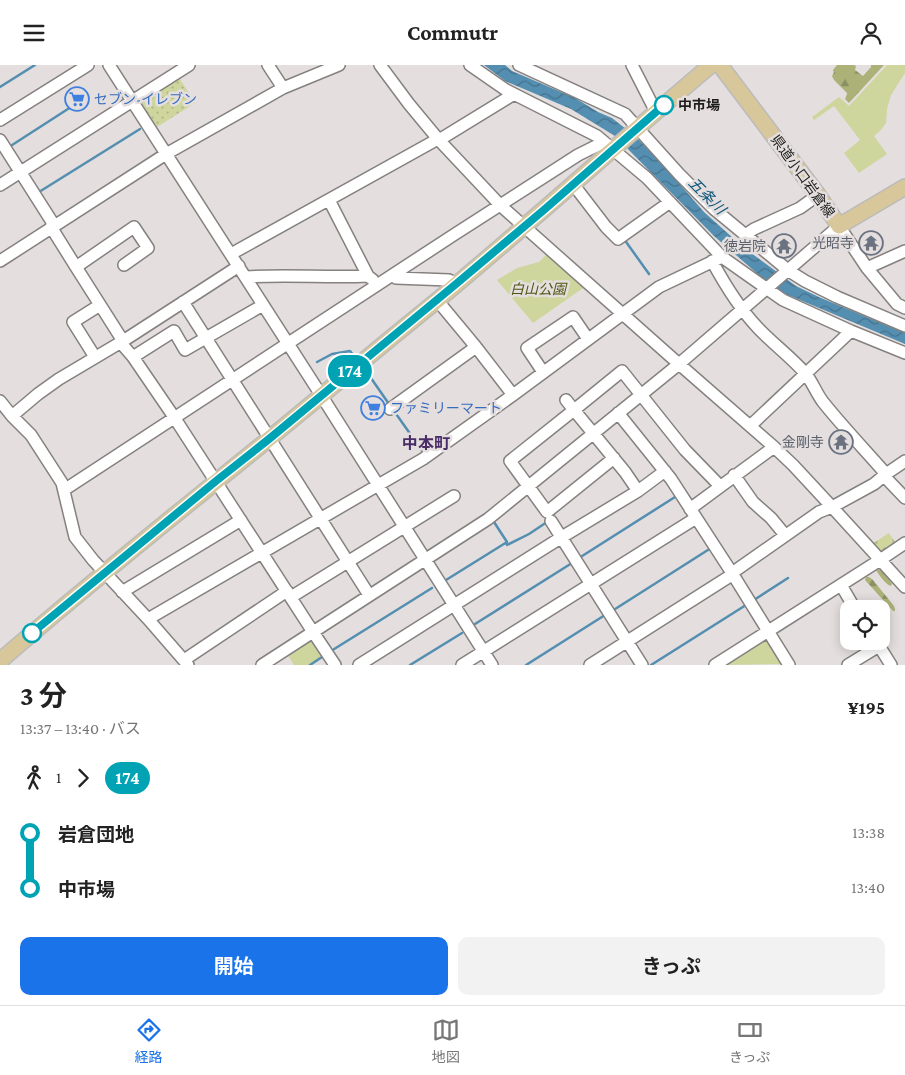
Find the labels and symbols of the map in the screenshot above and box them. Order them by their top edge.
supermarket icon: セブン-イレブン [64,86,90,112]
place label: セブン-イレブン [94,91,197,107]
marker: 中市場 [654,95,674,115]
place label: 中市場 [678,97,720,113]
street label: 県道小口岩倉線 [768,132,838,220]
water label: 五条川 [685,174,730,219]
temple icon: 光昭寺 [858,230,884,256]
temple icon: 徳岩院 [771,233,797,259]
place label: 光昭寺 [812,235,854,251]
place label: 徳岩院 [724,238,766,254]
park label: 白山公園 [510,281,568,297]
line badge: 174 [321,355,379,387]
supermarket icon: ファミリーマート [360,395,386,421]
place label: ファミリーマート [390,400,502,416]
temple icon: 金剛寺 [828,429,854,455]
place label: 金剛寺 [782,434,824,450]
district label: 中本町 [402,435,450,452]
unlabelled marker [22,623,42,643]

